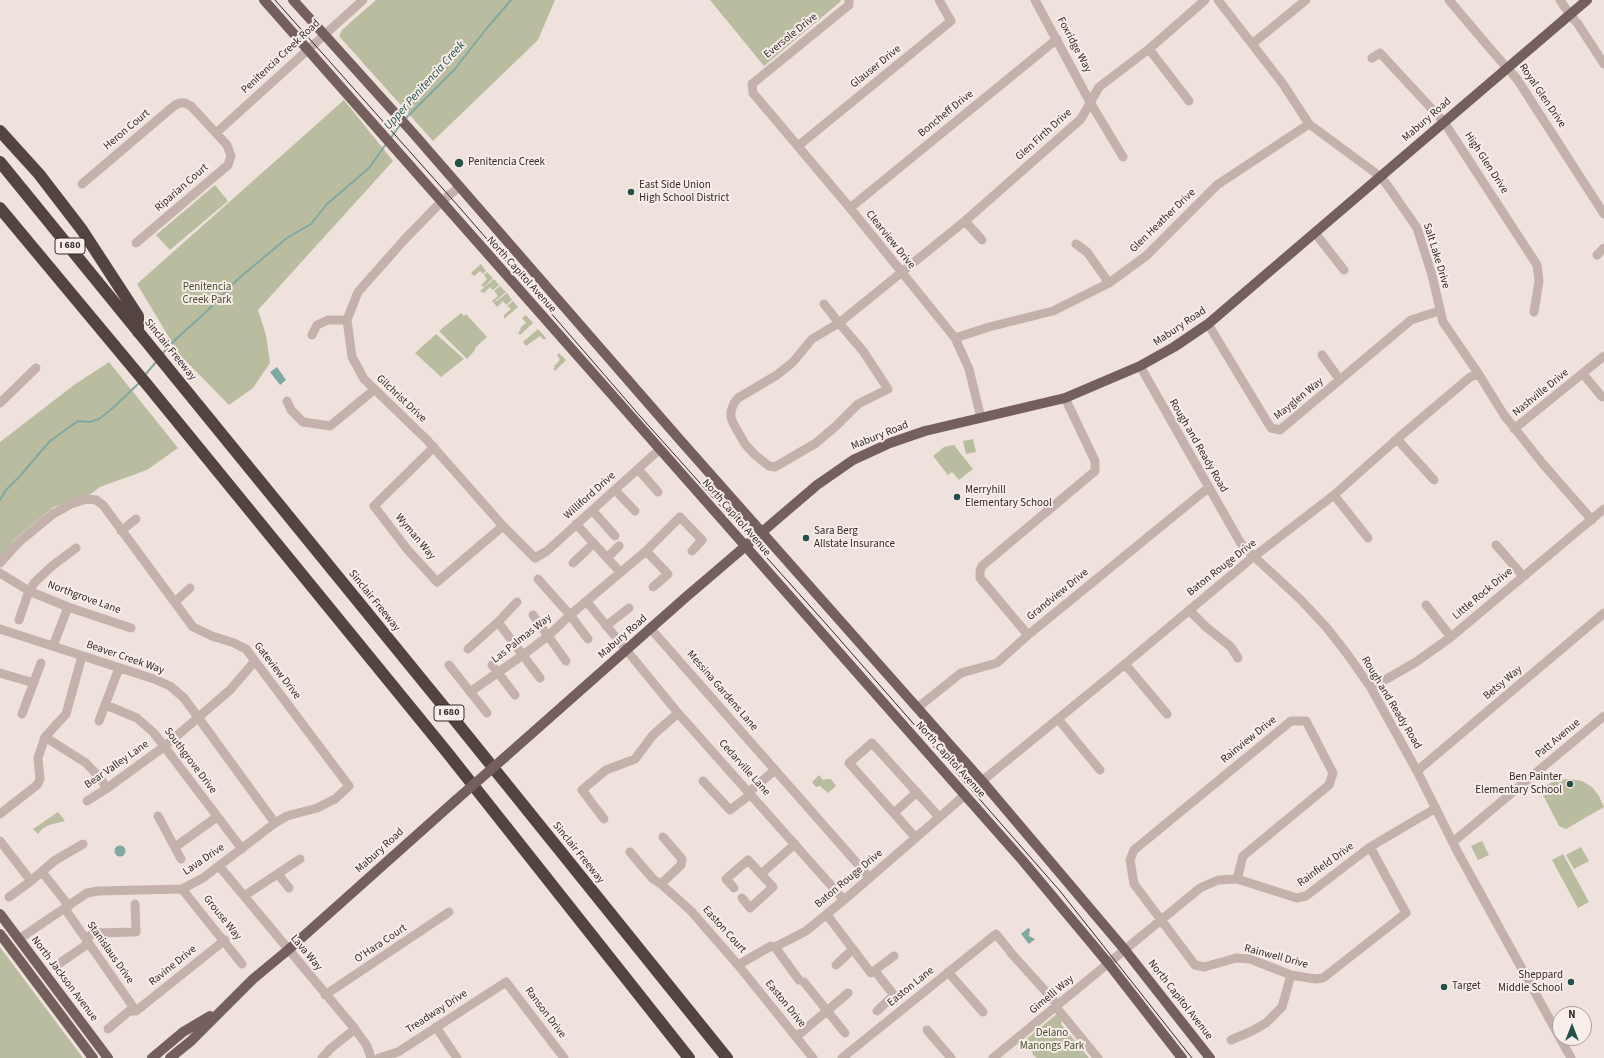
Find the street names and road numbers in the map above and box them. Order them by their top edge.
street label: Eversole Drive [762,10,820,62]
street label: Foxridge Way [1054,15,1094,75]
street label: Penitencia Creek Road [239,17,323,97]
street label: Glauser Drive [848,43,904,91]
street label: Royal Glen Drive [1516,61,1568,131]
street label: Boncheff Drive [916,88,976,140]
street label: Mabury Road [1400,95,1454,145]
street label: Glen Firth Drive [1013,106,1075,164]
street label: Heron Court [101,107,153,153]
street label: High Glen Drive [1461,130,1511,196]
street label: Riparian Court [153,161,211,215]
street label: Glen Heather Drive [1127,186,1199,256]
street label: Clearview Drive [862,208,918,272]
street label: Salt Lake Drive [1420,222,1452,290]
street label: North Capitol Avenue [483,234,559,316]
road number: I 680 [55,238,85,254]
street label: Mabury Road [1151,305,1209,349]
street label: Sinclair Freeway [141,317,199,383]
street label: Nashville Drive [1510,366,1572,420]
street label: Gilchrist Drive [373,372,429,426]
street label: Mayglen Way [1272,375,1326,423]
street label: Rough and Ready Road [1166,397,1230,495]
street label: Mabury Road [849,419,911,453]
street label: Williford Drive [562,469,618,523]
street label: North Capitol Avenue [699,477,773,559]
street label: Wyman Way [392,511,438,563]
street label: Baton Rouge Drive [1185,537,1259,599]
street label: Little Rock Drive [1450,565,1516,623]
street label: Grandview Drive [1025,566,1091,624]
street label: Sinclair Freeway [345,568,403,634]
street label: Northgrove Lane [46,579,122,617]
street label: Las Palmas Way [489,612,555,666]
street label: Mabury Road [596,612,650,662]
street label: Beaver Creek Way [84,638,166,678]
street label: Gateview Drive [251,640,303,702]
street label: Messina Gardens Lane [684,648,760,734]
street label: Rough and Ready Road [1358,654,1424,752]
street label: Betsy Way [1481,663,1525,703]
road number: I 680 [434,705,464,721]
street label: Rainview Drive [1219,714,1279,766]
street label: Patt Avenue [1533,716,1583,762]
street label: North Capitol Avenue [912,719,988,801]
street label: Southgrove Drive [161,725,219,797]
street label: Cedarville Lane [715,737,773,799]
street label: Bear Valley Lane [82,738,152,792]
street label: Sinclair Freeway [549,820,607,886]
street label: Mabury Road [353,826,407,876]
street label: Rainfield Drive [1295,840,1357,890]
street label: Lava Drive [181,841,227,879]
street label: Baton Rouge Drive [812,847,886,911]
street label: Grouse Way [200,893,244,943]
street label: Easton Court [699,904,749,956]
street label: Stanislaus Drive [84,919,136,987]
street label: O'Hara Court [353,922,409,966]
street label: Lava Way [287,932,325,974]
street label: North Jackson Avenue [28,934,100,1024]
street label: Rainwell Drive [1243,942,1309,972]
street label: Ravine Drive [147,943,199,989]
street label: North Capitol Avenue [1145,957,1215,1043]
street label: Easton Lane [885,964,937,1010]
street label: Gimelli Way [1027,973,1077,1017]
street label: Easton Drive [762,978,808,1030]
street label: Ranson Drive [522,985,568,1041]
street label: Treadway Drive [404,987,470,1037]

